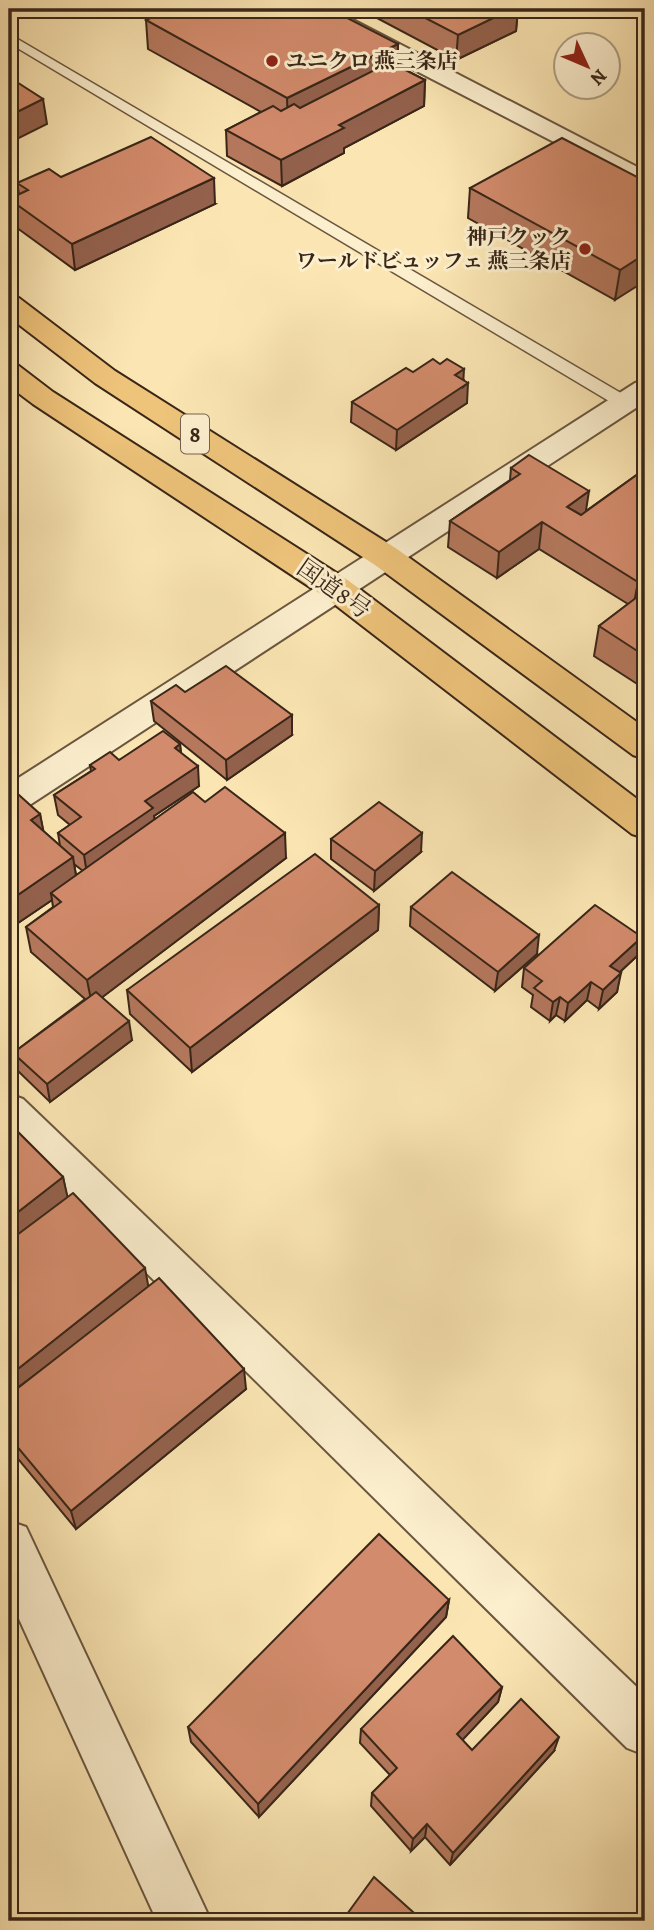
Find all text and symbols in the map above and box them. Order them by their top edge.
north arrow [552,32,622,102]
place label: ユニクロ 燕三条店 [286,47,458,75]
marker: ユニクロ 燕三条店 [264,53,280,69]
text: N [584,63,613,91]
place label: 神戸クック ワールドビュッフェ 燕三条店 [296,223,571,275]
marker: 神戸クック ワールドビュッフェ 燕三条店 [577,241,593,257]
road number: 8 [181,414,209,454]
street label: 国道8号 [291,552,377,626]

